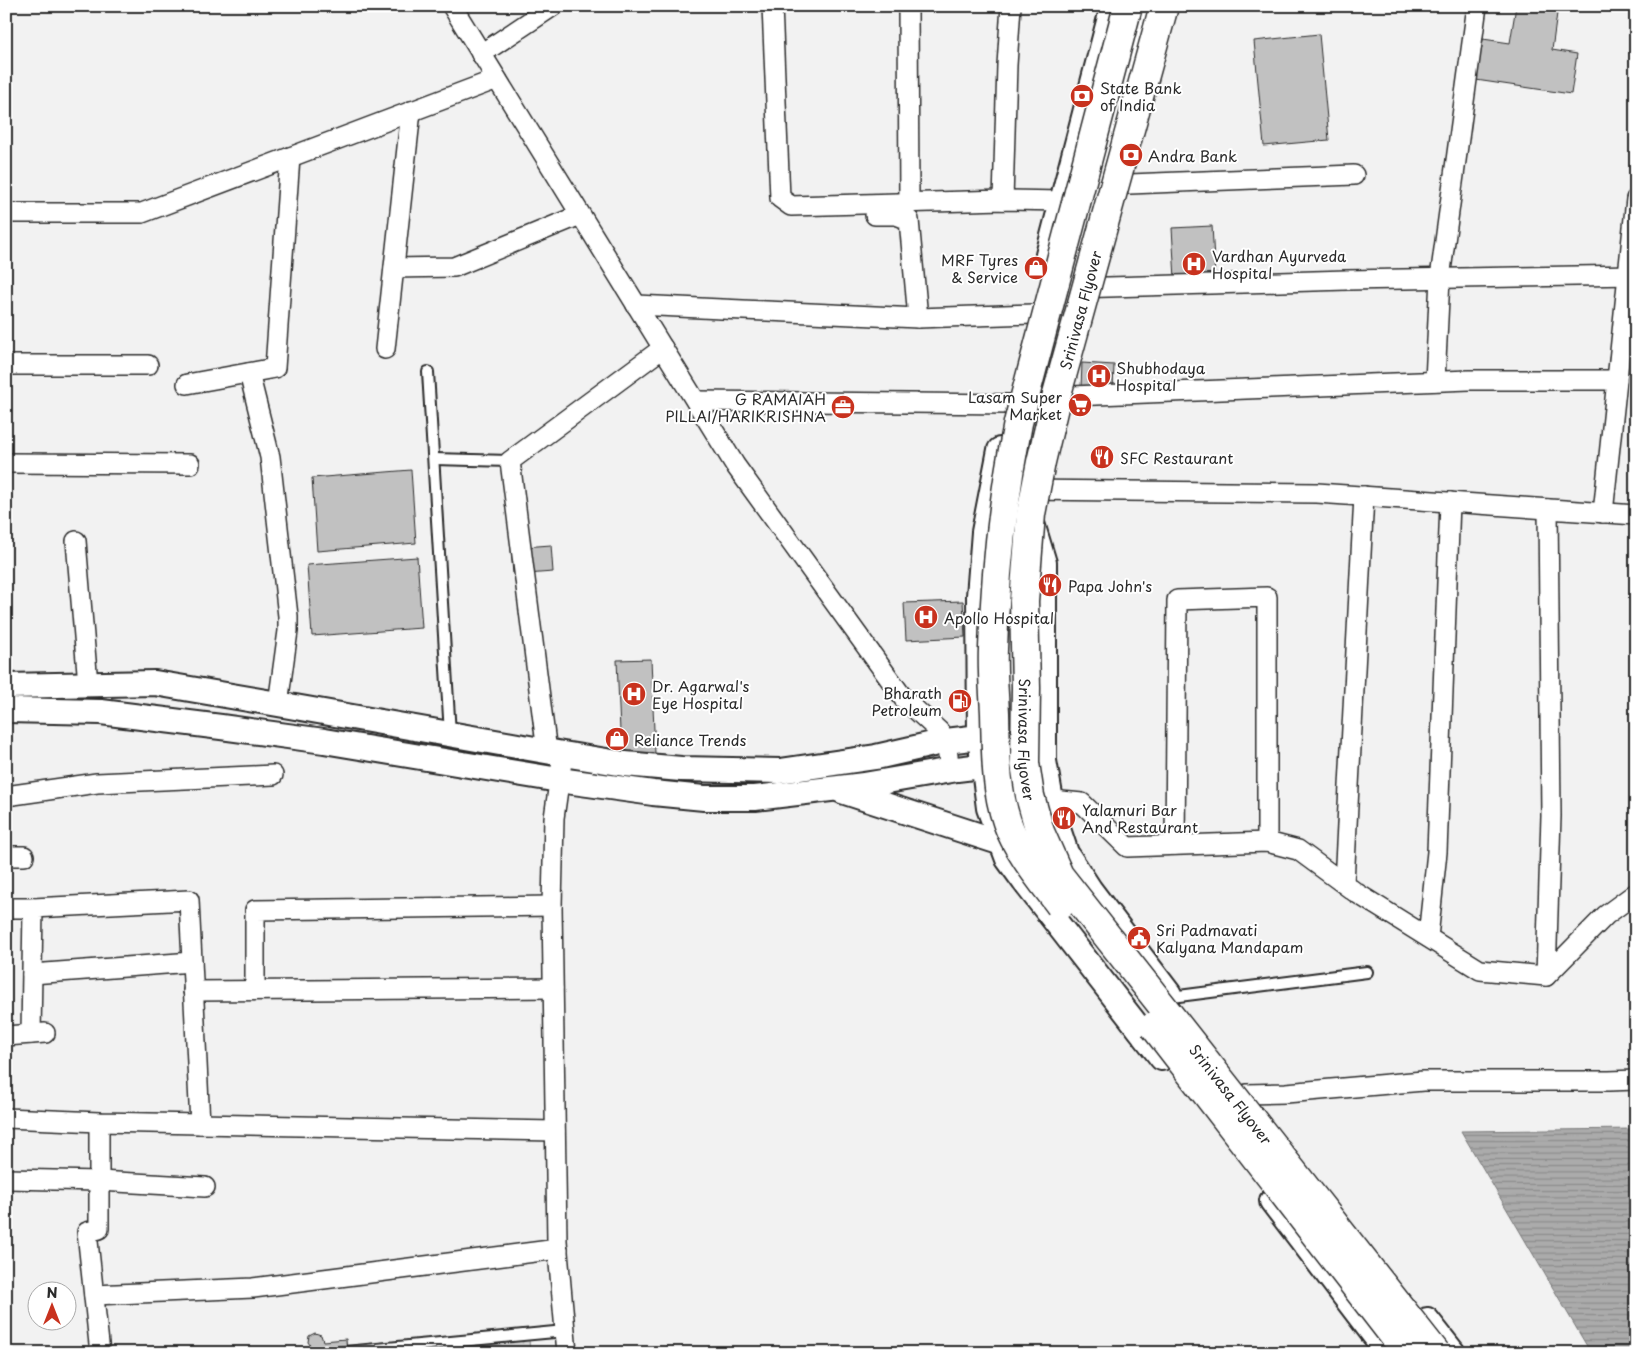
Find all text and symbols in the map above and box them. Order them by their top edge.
place label: State Bank of India [1100,76,1182,116]
bank icon: State Bank of India [1069,83,1095,109]
bank icon: Andra Bank [1118,142,1144,168]
place label: Andra Bank [1148,144,1237,167]
place label: Vardhan Ayurveda Hospital [1212,244,1347,284]
place label: MRF Tyres & Service [941,248,1018,288]
street label: Srinivasa Flyover [1053,248,1107,372]
hospital icon: Vardhan Ayurveda Hospital [1181,251,1207,277]
shop icon: MRF Tyres & Service [1023,255,1049,281]
place label: Shubhodaya Hospital [1116,356,1206,396]
hospital icon: Shubhodaya Hospital [1086,363,1112,389]
place label: Lasam Super Market [968,385,1063,425]
place label: G RAMAIAH PILLAI/HARIKRISHNA [665,387,826,427]
supermarket icon: Lasam Super Market [1067,392,1093,418]
office icon: G RAMAIAH PILLAI/HARIKRISHNA [830,394,856,420]
restaurant icon: SFC Restaurant [1089,444,1115,470]
place label: SFC Restaurant [1120,446,1233,469]
restaurant icon: Papa John's [1037,572,1063,598]
place label: Papa John's [1068,574,1152,597]
hospital icon: Apollo Hospital [913,604,939,630]
place label: Apollo Hospital [944,606,1054,629]
place label: Dr. Agarwal's Eye Hospital [652,674,749,714]
street label: Srinivasa Flyover [1013,678,1042,803]
hospital icon: Dr. Agarwal's Eye Hospital [621,681,647,707]
place label: Bharath Petroleum [871,681,942,721]
fuel station icon: Bharath Petroleum [947,688,973,714]
shop icon: Reliance Trends [604,726,630,752]
place label: Reliance Trends [634,728,747,751]
place label: Yalamuri Bar And Restaurant [1082,798,1198,838]
restaurant icon: Yalamuri Bar And Restaurant [1051,805,1077,831]
place label: Sri Padmavati Kalyana Mandapam [1156,918,1303,958]
public building icon: Sri Padmavati Kalyana Mandapam [1126,925,1152,951]
street label: Srinivasa Flyover [1185,1039,1279,1149]
north arrow [28,1282,78,1332]
text: N [46,1282,58,1303]

